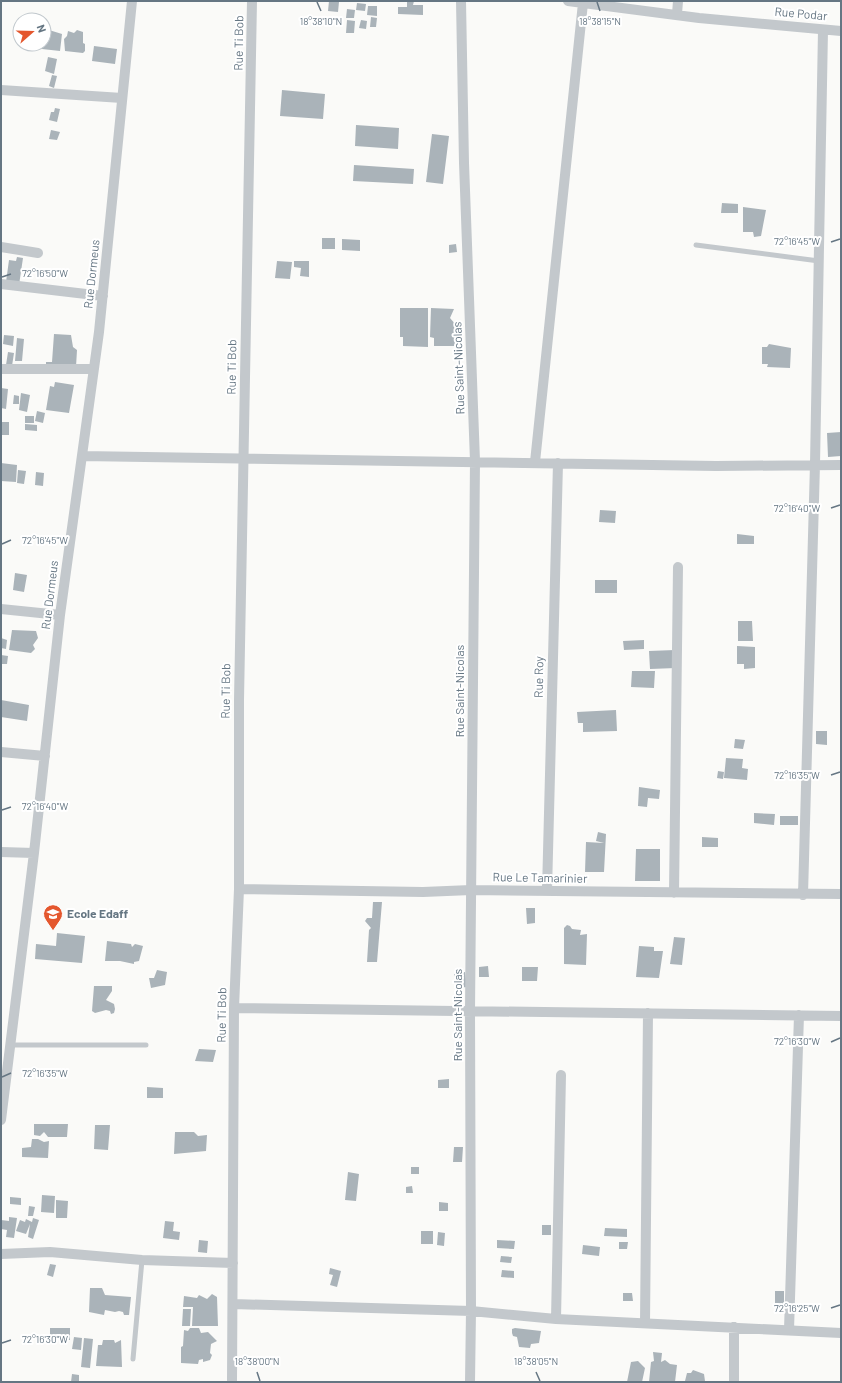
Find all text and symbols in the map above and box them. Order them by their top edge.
street label: Rue Podar [774,4,829,22]
north arrow [12,12,52,52]
street label: Rue Ti Bob [231,15,245,71]
text: 18°38'10"N [300,15,342,27]
text: 18°38'15"N [579,15,621,27]
text: N [35,23,49,34]
text: 72°16'45"W [774,235,820,247]
street label: Rue Dormeus [80,238,102,309]
text: 72°16'50"W [22,267,68,279]
street label: Rue Saint-Nicolas [449,321,467,415]
street label: Rue Ti Bob [224,339,238,395]
text: 72°16'40"W [774,502,820,514]
text: 72°16'45"W [22,534,68,546]
street label: Rue Dormeus [38,559,60,630]
street label: Rue Saint-Nicolas [452,644,466,737]
street label: Rue Roy [531,656,545,698]
street label: Rue Ti Bob [218,663,232,719]
text: 72°16'35"W [774,769,820,781]
text: 72°16'40"W [22,800,68,812]
street label: Rue Le Tamarinier [493,869,588,885]
school or university icon: Ecole Edaff [42,903,64,931]
place label: Ecole Edaff [67,906,129,920]
street label: Rue Saint-Nicolas [450,968,464,1061]
street label: Rue Ti Bob [214,987,228,1043]
text: 72°16'30"W [774,1035,820,1047]
text: 72°16'35"W [22,1067,68,1079]
text: 72°16'25"W [774,1302,820,1314]
text: 72°16'30"W [22,1333,68,1345]
text: 18°38'00"N [235,1355,279,1367]
text: 18°38'05"N [514,1355,558,1367]

